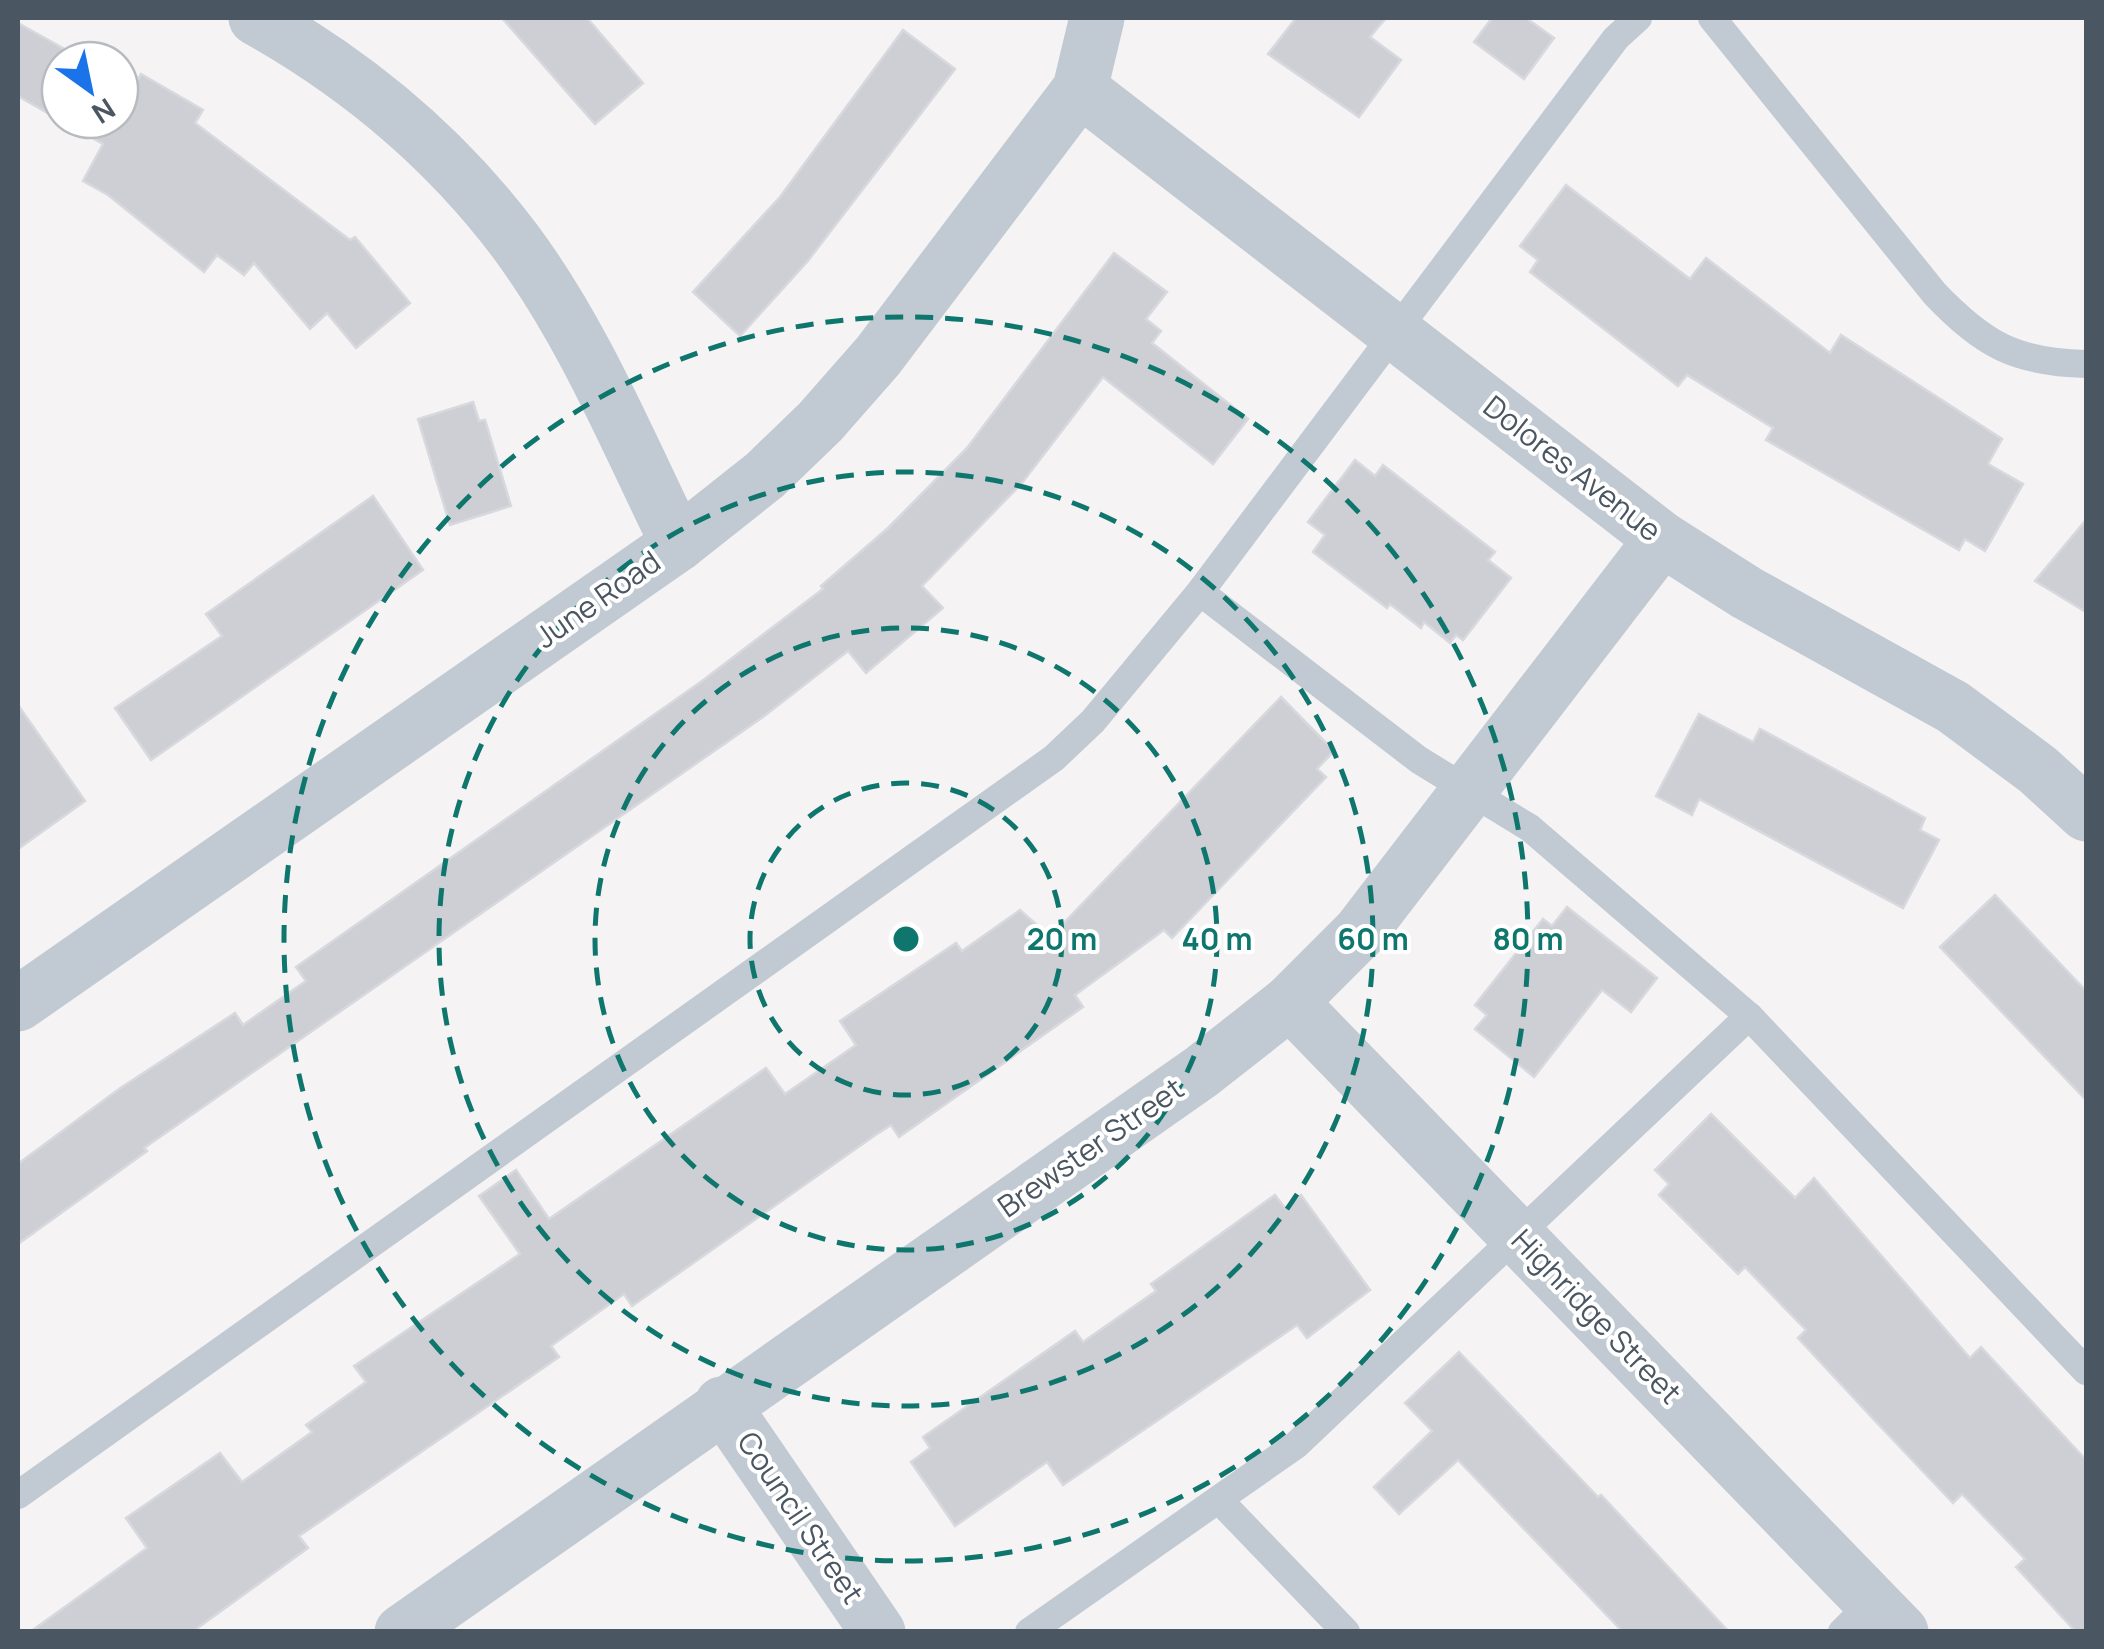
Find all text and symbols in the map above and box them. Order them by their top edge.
north arrow [40,40,140,140]
text: N [85,90,123,133]
street label: Dolores Avenue [1476,385,1670,550]
street label: June Road [526,541,668,657]
text: 20 m [1027,918,1097,959]
text: 40 m [1182,918,1252,959]
text: 60 m [1337,918,1409,959]
text: 80 m [1492,918,1564,959]
centre of rings [888,921,924,957]
street label: Brewster Street [989,1067,1191,1226]
street label: Highridge Street [1503,1220,1691,1412]
street label: Council Street [729,1423,874,1611]

